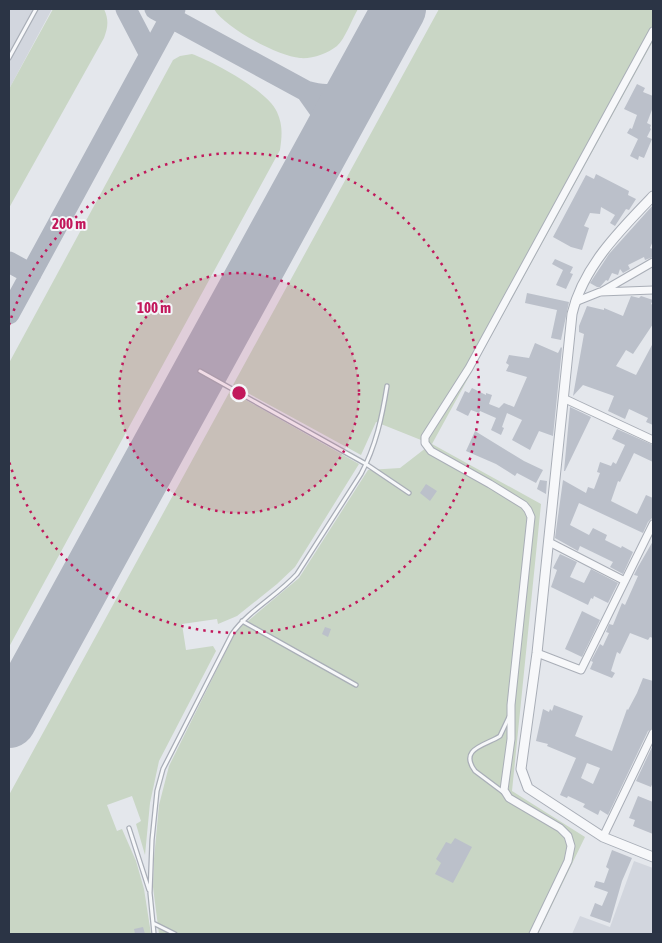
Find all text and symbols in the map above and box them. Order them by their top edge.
text: 200 m [52,215,86,232]
text: 100 m [137,299,171,316]
centre of rings [230,384,248,402]

